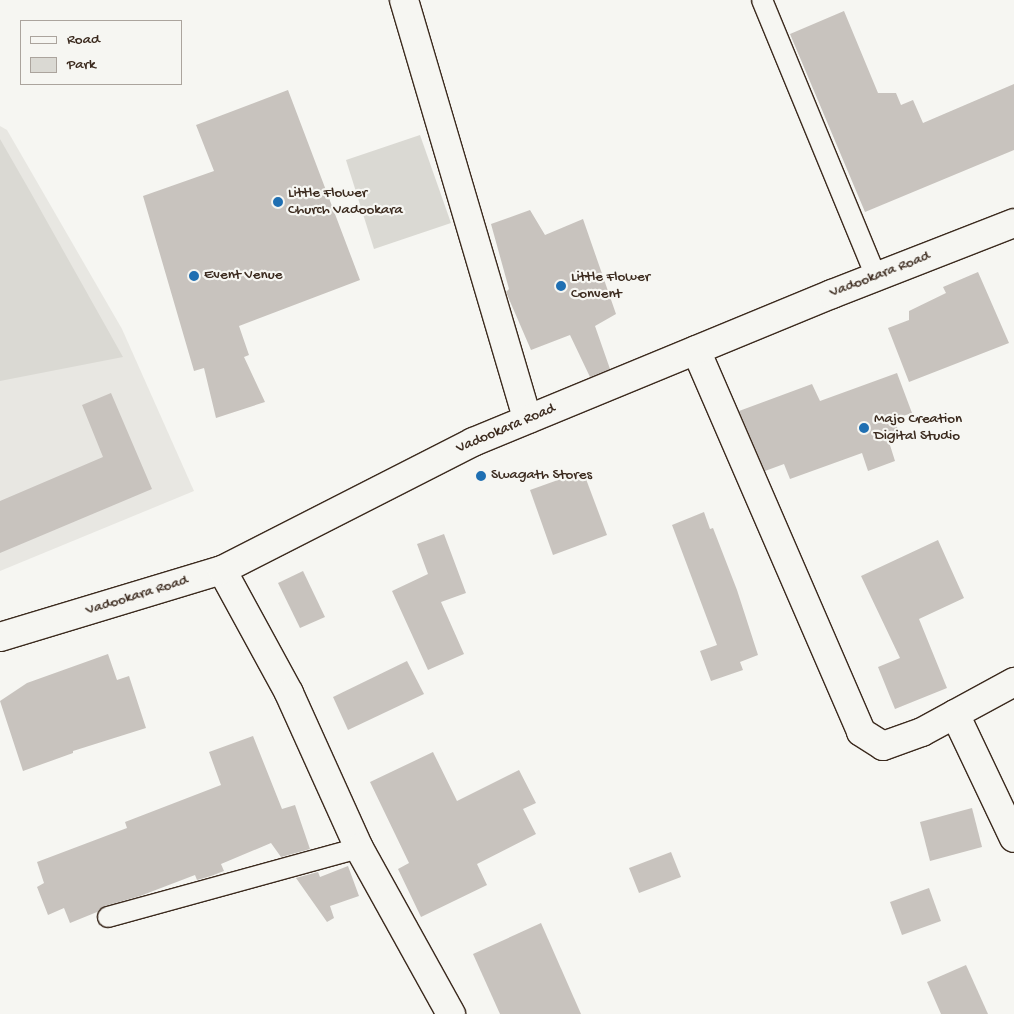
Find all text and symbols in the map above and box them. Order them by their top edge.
legend [20,20,182,85]
text: Road [67,31,100,49]
text: Park [67,56,96,74]
place label: Little Flower Church Vadookara [288,184,403,219]
marker: Little Flower Church Vadookara [272,196,284,208]
street label: Vadookara Road [827,248,933,302]
place label: Event Venue [204,267,282,285]
place label: Little Flower Convent [571,268,650,303]
marker: Event Venue [188,270,200,282]
marker: Little Flower Convent [555,280,567,292]
street label: Vadookara Road [454,400,558,458]
place label: Majo Creation Digital Studio [874,410,962,445]
marker: Majo Creation Digital Studio [858,422,870,434]
place label: Swagath Stores [491,467,592,485]
marker: Swagath Stores [475,470,487,482]
street label: Vadookara Road [84,572,190,620]

